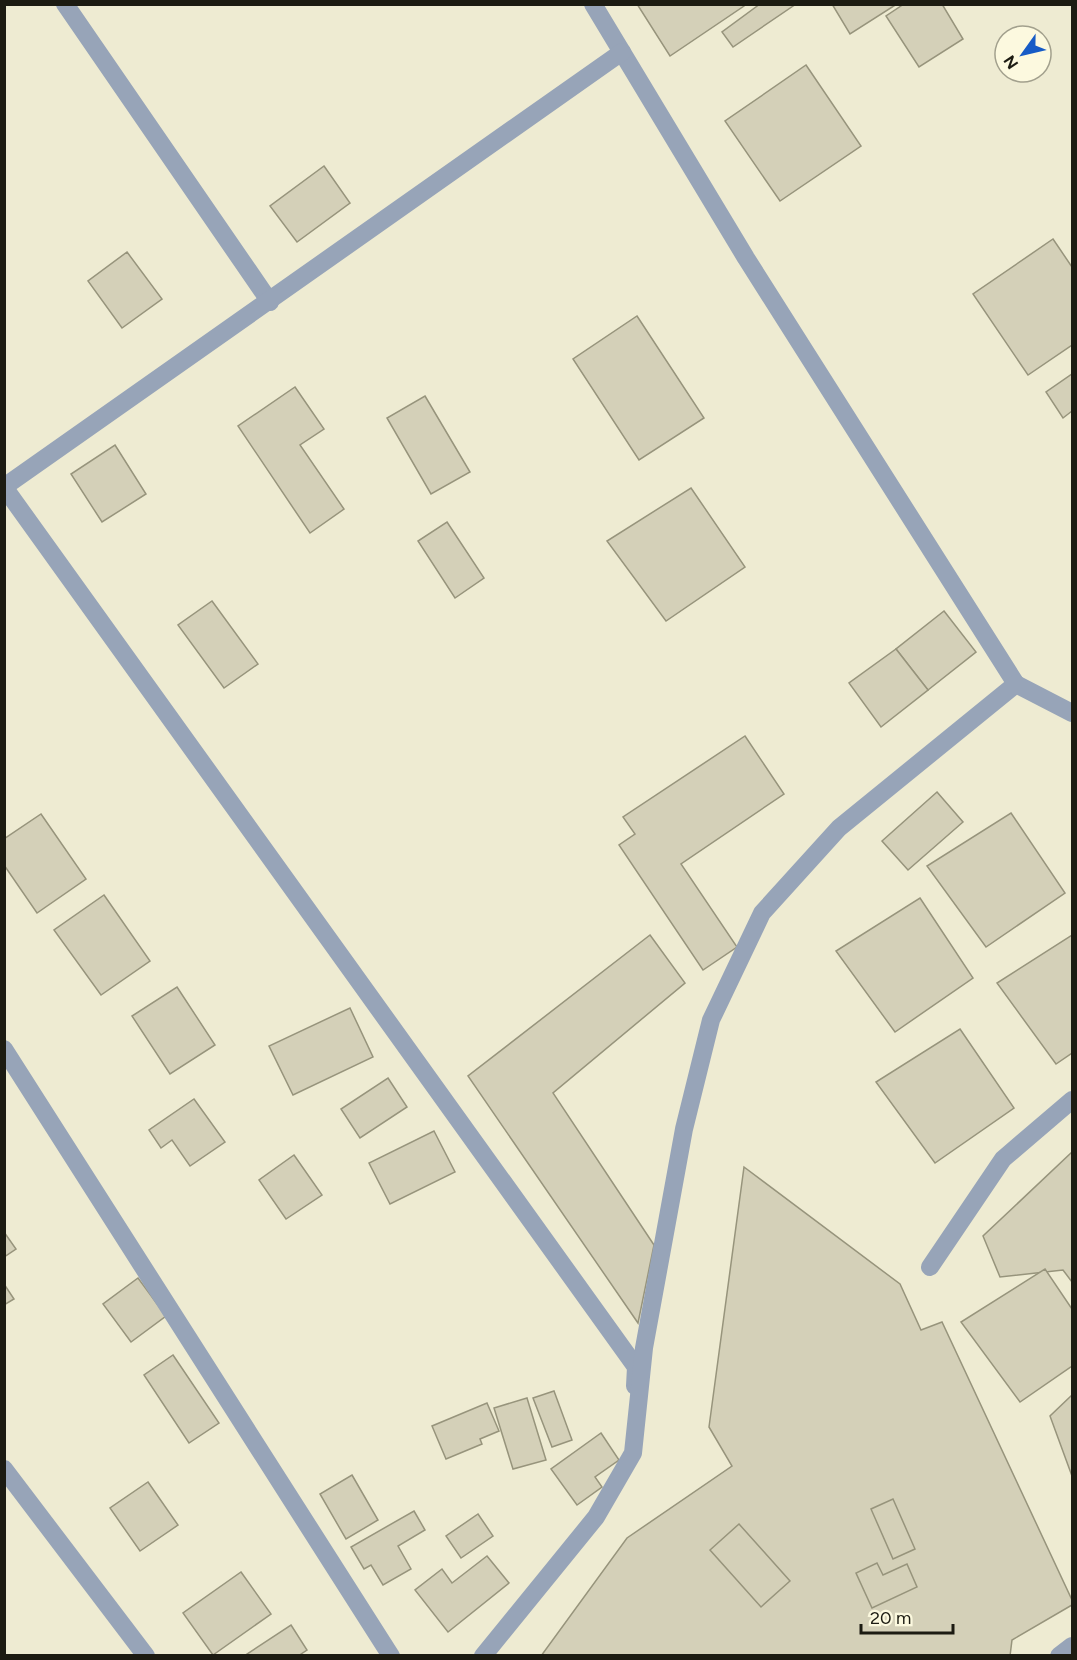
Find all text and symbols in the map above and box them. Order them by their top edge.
north arrow [993,24,1053,84]
text: N [1000,52,1022,73]
scale bar [861,1597,952,1635]
text: 20 m [870,1607,911,1629]

